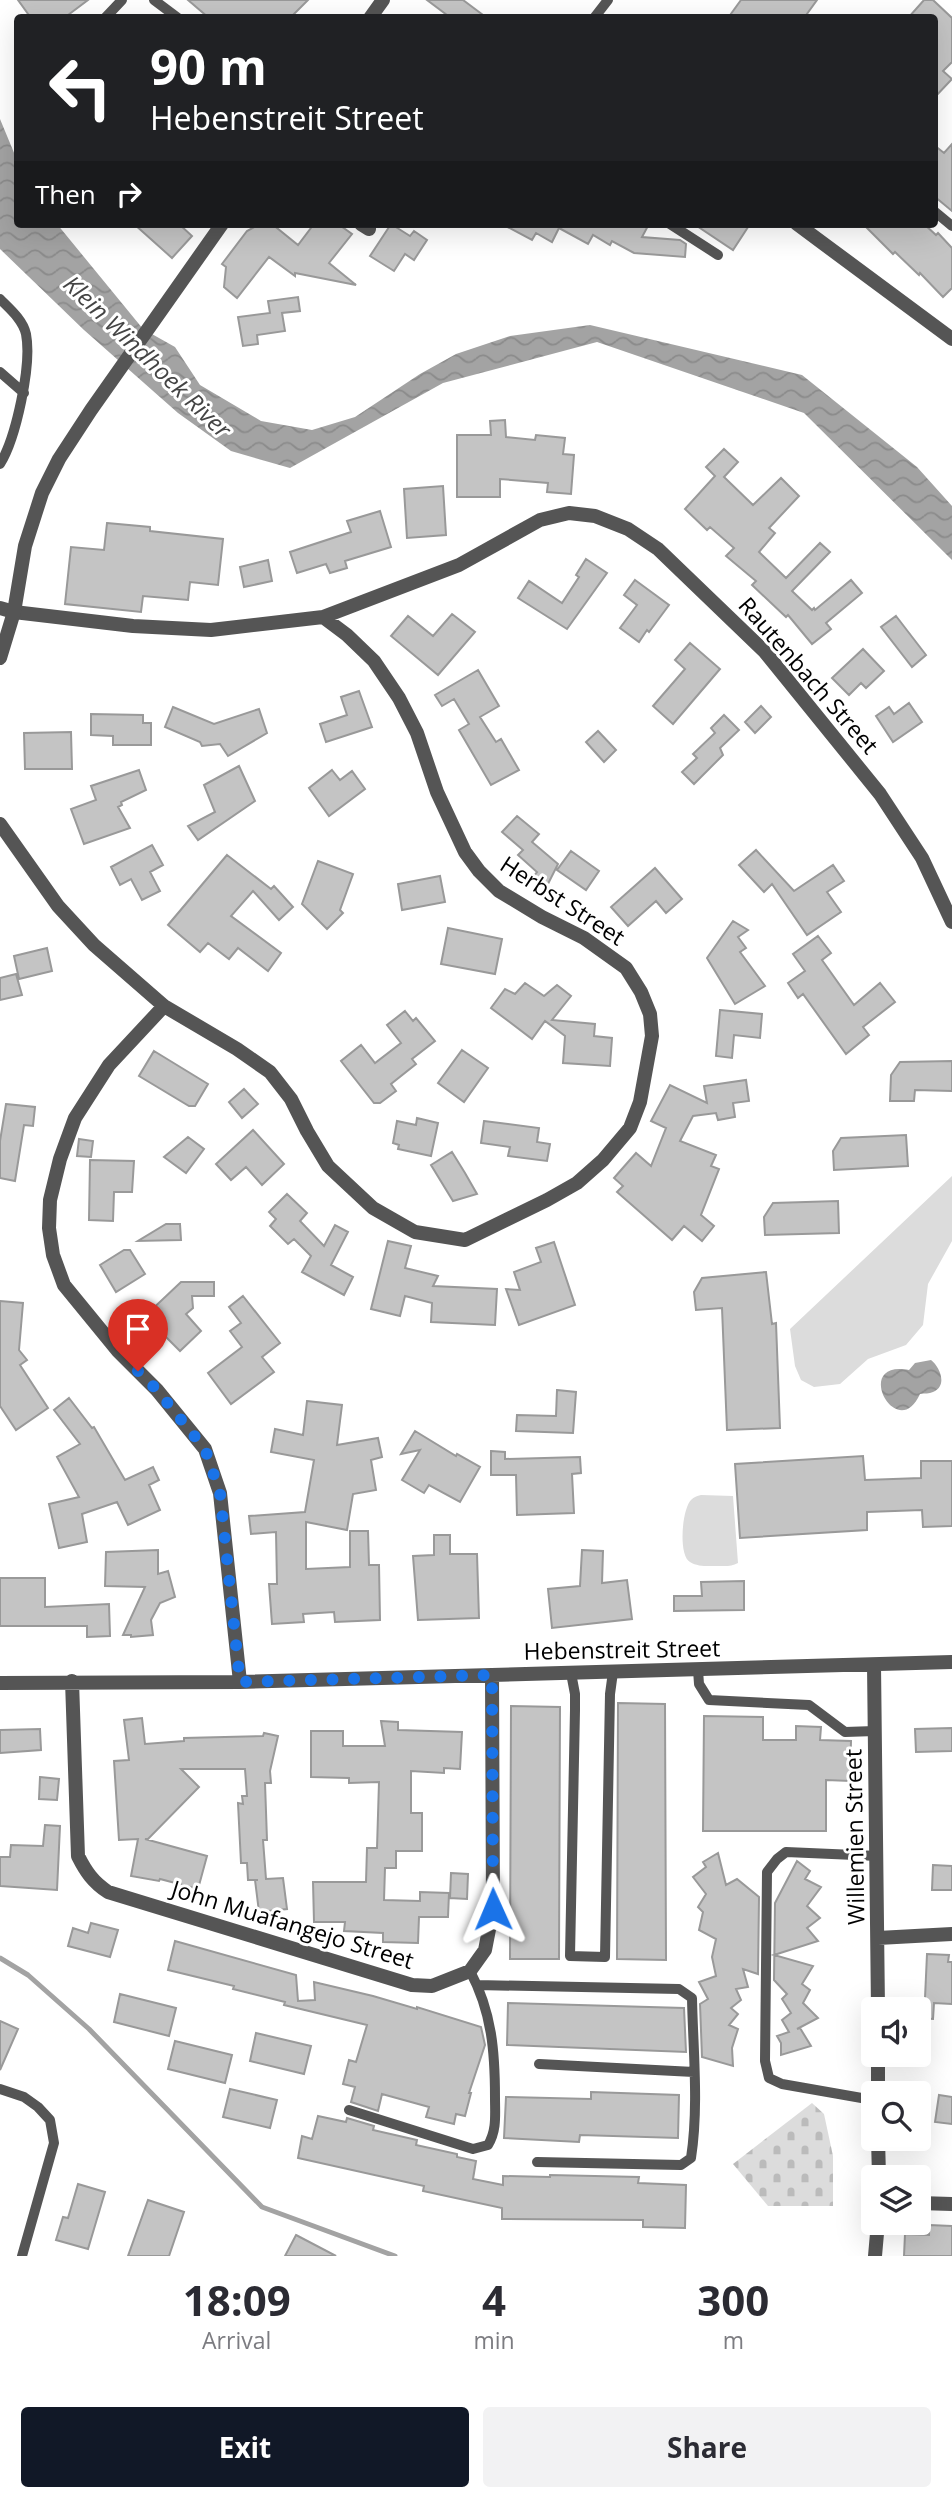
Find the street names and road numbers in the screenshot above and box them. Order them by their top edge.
street label: Rautenbach Street [732,590,886,760]
street label: Herbst Street [494,848,632,952]
street label: Hebenstreit Street [523,1631,721,1667]
street label: Willemien Street [836,1749,872,1925]
street label: John Muafangejo Street [166,1871,418,1976]

